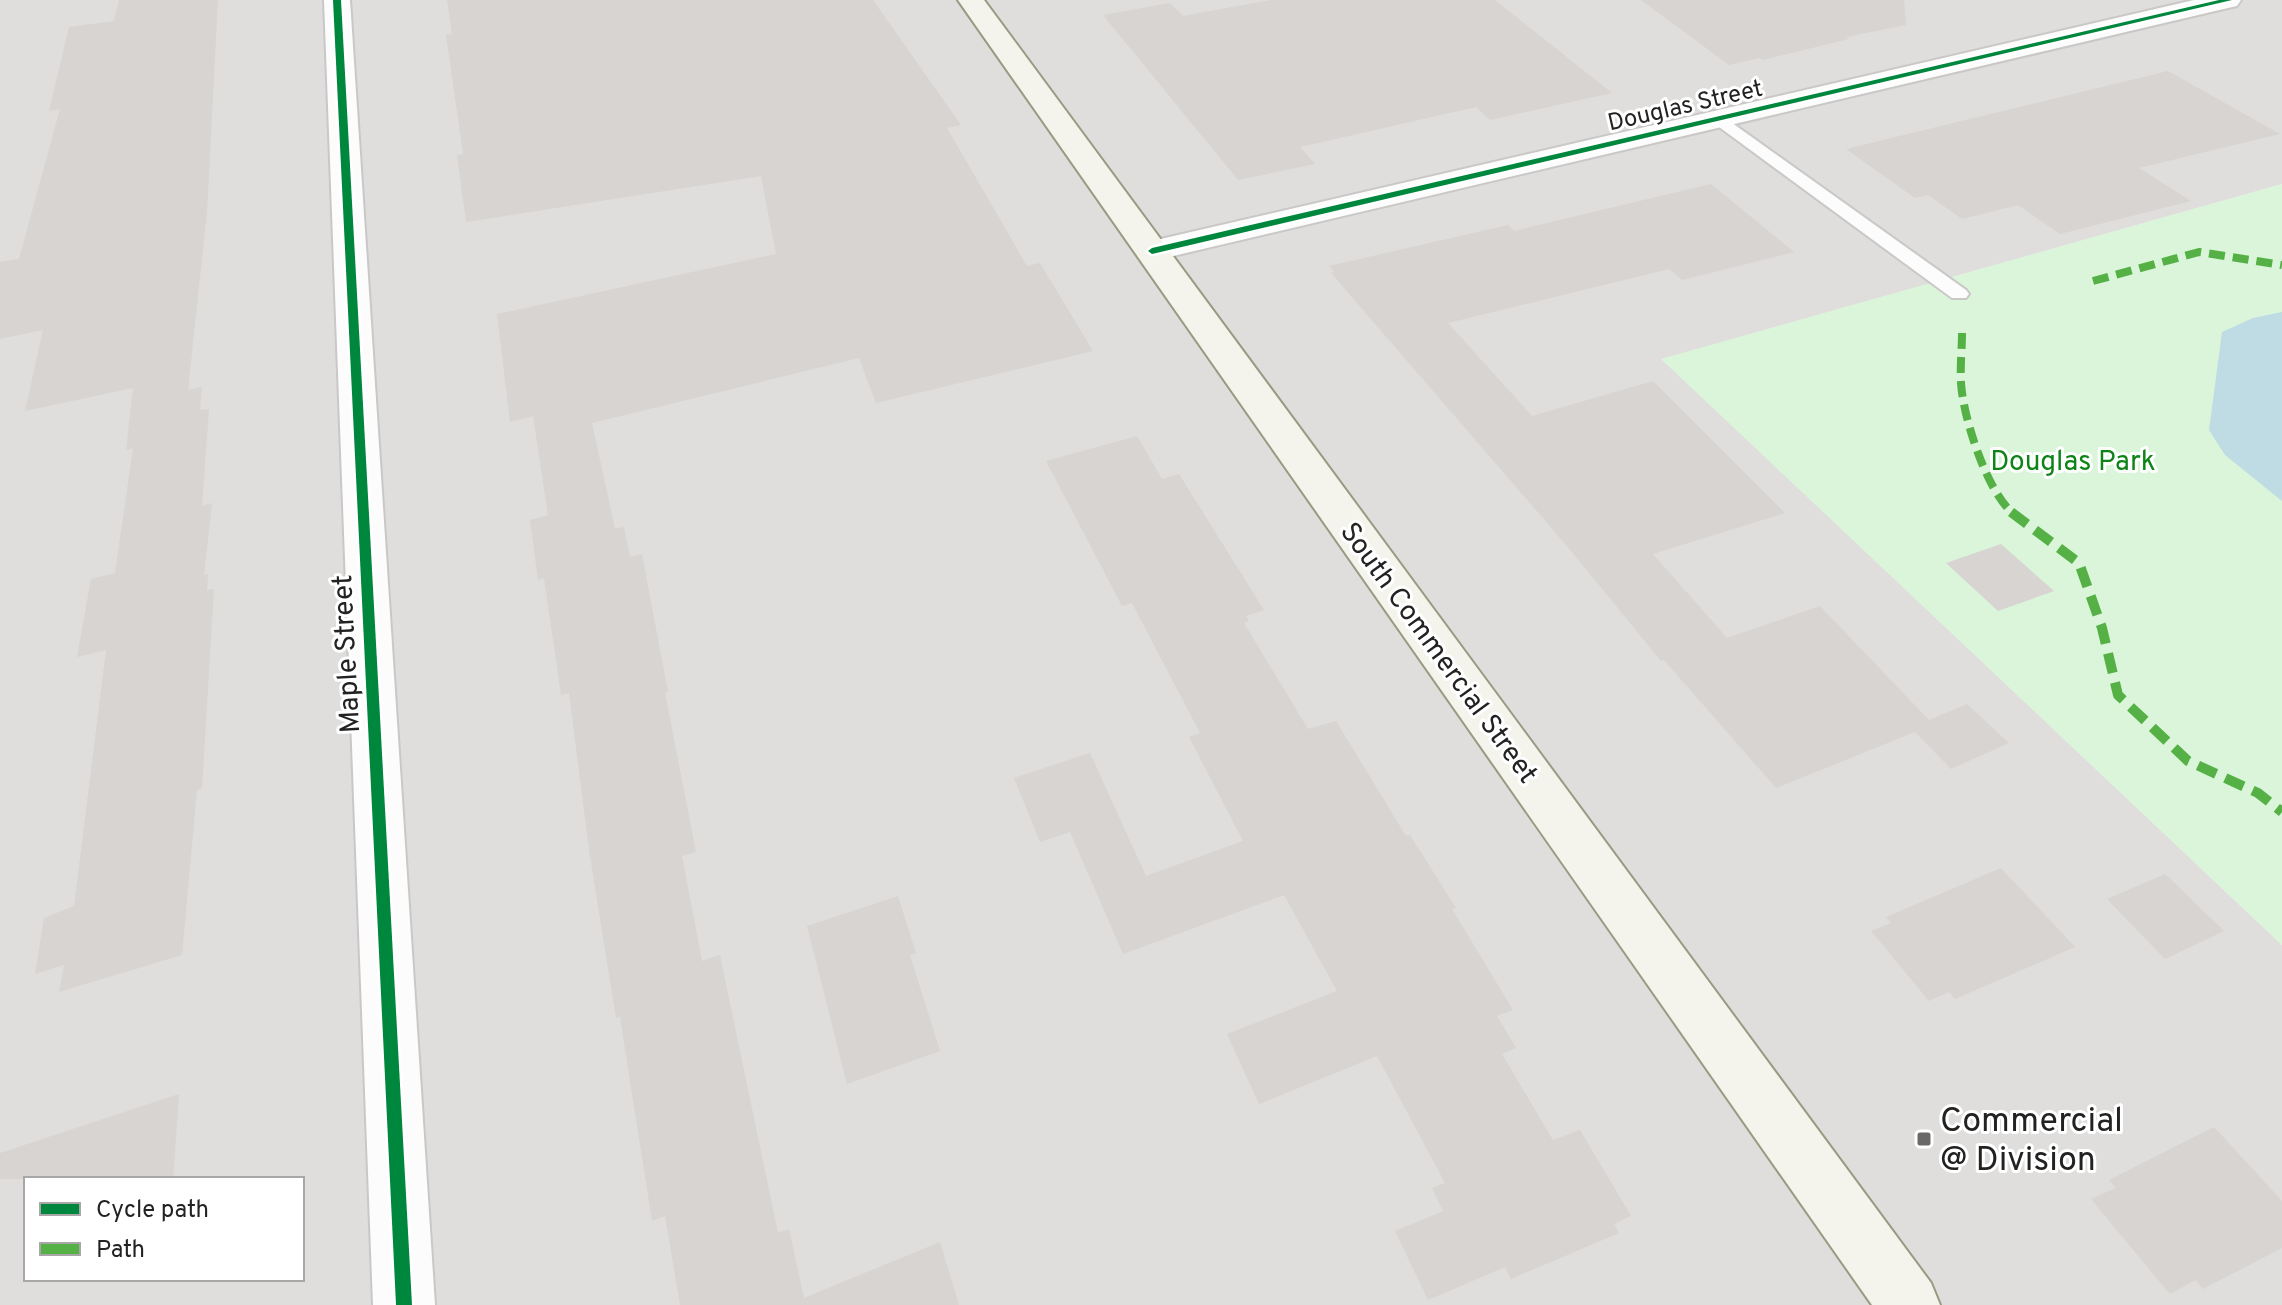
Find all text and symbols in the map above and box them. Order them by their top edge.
street label: Douglas Street [1605,75,1766,139]
park label: Douglas Park [1990,445,2156,481]
street label: South Commercial Street [1331,516,1545,792]
street label: Maple Street [326,574,370,734]
place label: Commercial @ Division [1940,1101,2123,1183]
marker: Commercial @ Division [1915,1130,1933,1148]
legend [24,1177,304,1281]
text: Cycle path [96,1196,209,1226]
text: Path [96,1236,145,1266]

